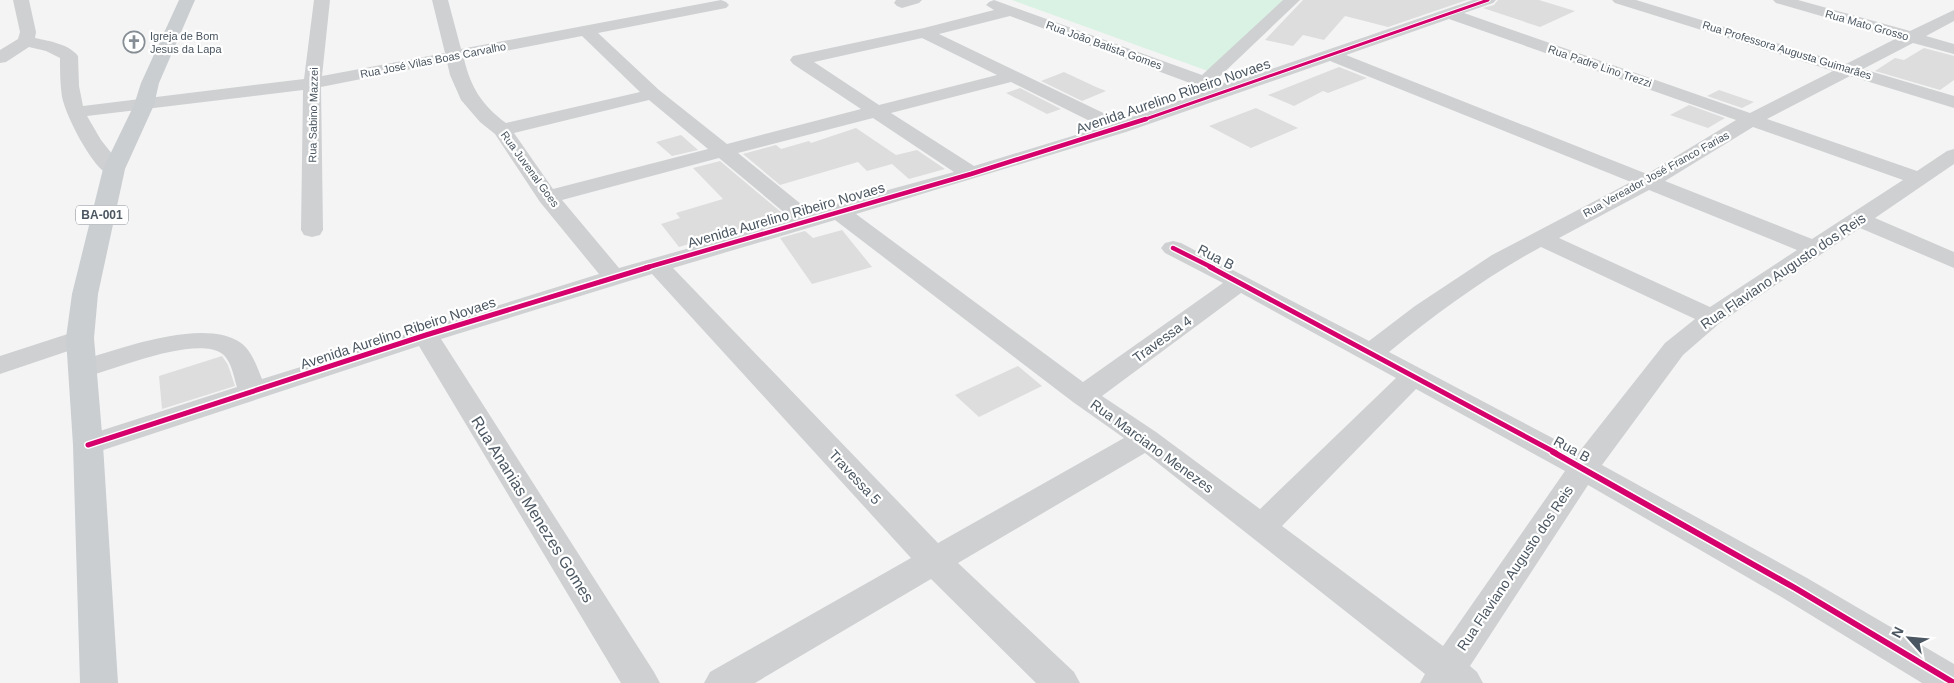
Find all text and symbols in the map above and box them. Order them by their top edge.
street label: Rua Mato Grosso [1824,7,1910,43]
street label: Rua João Batista Gomes [1044,18,1164,72]
street label: Rua Professora Augusta Guimarães [1701,19,1873,82]
church icon: Igreja de Bom Jesus da Lapa [122,30,146,54]
place label: Igreja de Bom Jesus da Lapa [150,30,222,55]
street label: Rua José Vilas Boas Carvalho [359,40,507,80]
street label: Rua Padre Lino Trezzi [1547,43,1653,89]
street label: Avenida Aurelino Ribeiro Novaes [1074,55,1272,137]
street label: Rua Sabino Mazzei [306,67,320,163]
street label: Rua Vereador José Franco Farias [1581,128,1732,219]
street label: Rua Juvenal Goes [499,129,562,210]
street label: Avenida Aurelino Ribeiro Novaes [686,179,886,251]
road number: BA-001 [76,206,128,224]
street label: Rua Flaviano Augusto dos Reis [1698,210,1868,332]
street label: Rua B [1195,241,1237,273]
street label: Avenida Aurelino Ribeiro Novaes [298,294,498,372]
street label: Travessa 4 [1129,312,1195,366]
street label: Rua Marciano Menezes [1087,396,1217,496]
street label: Rua Ananias Menezes Gomes [468,413,597,605]
street label: Rua B [1551,433,1593,465]
street label: Travessa 5 [826,446,884,508]
street label: Rua Flaviano Augusto dos Reis [1454,483,1576,653]
north arrow [1884,613,1934,663]
text: N [1888,624,1907,640]

